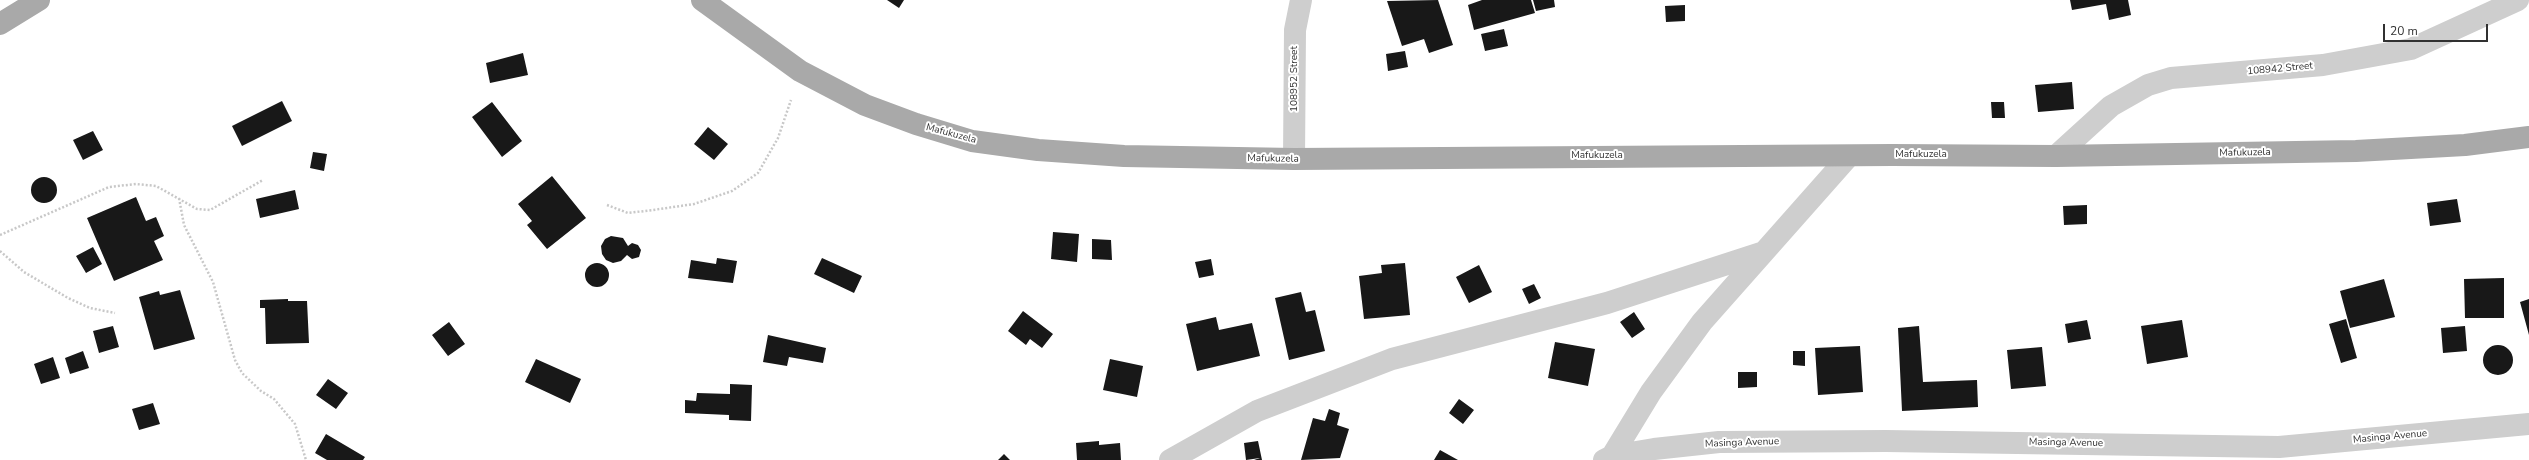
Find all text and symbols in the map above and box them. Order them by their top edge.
scale bar [2385,16,2490,42]
text: 20 m [2390,23,2418,39]
street label: 108952 Street [1289,46,1301,112]
street label: 108942 Street [2247,60,2313,78]
street label: Mafukuzela [925,122,977,146]
street label: Mafukuzela [2219,147,2271,159]
street label: Mafukuzela [1895,149,1947,161]
street label: Mafukuzela [1571,150,1623,162]
street label: Mafukuzela [1247,153,1299,165]
street label: Masinga Avenue [2352,428,2428,446]
street label: Masinga Avenue [1705,436,1779,450]
street label: Masinga Avenue [2029,436,2103,450]

